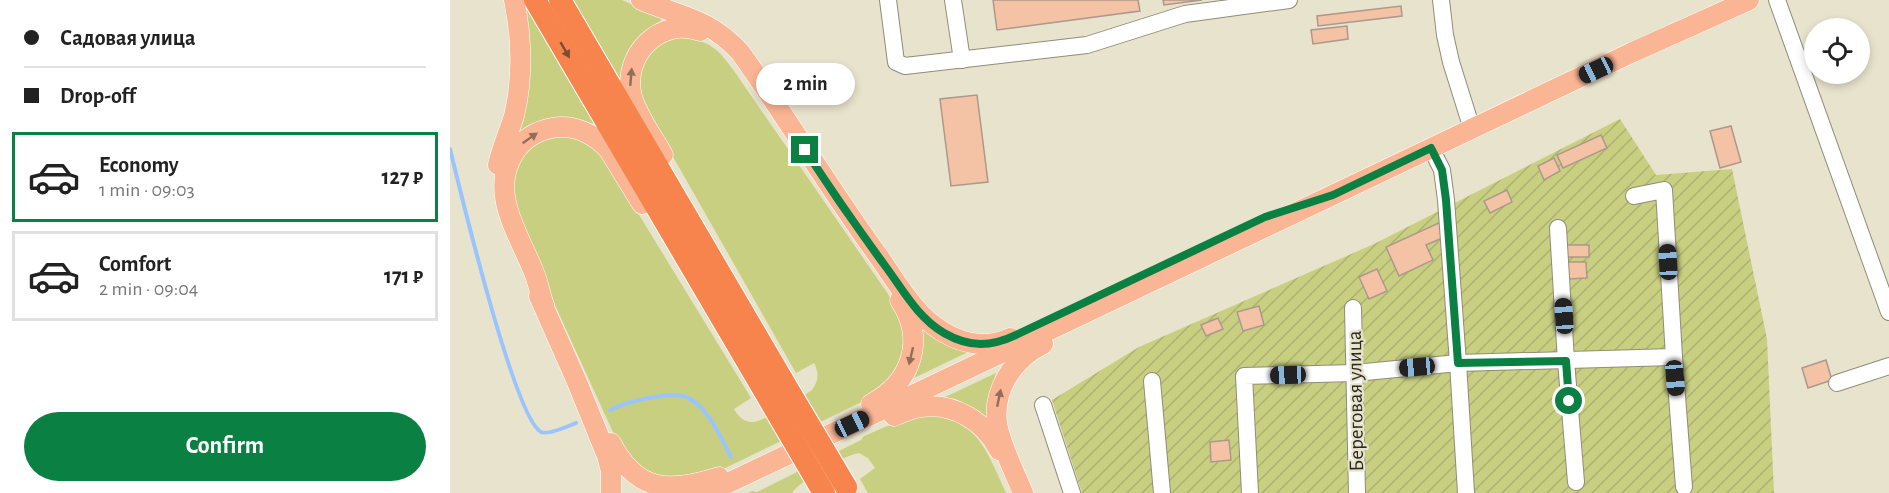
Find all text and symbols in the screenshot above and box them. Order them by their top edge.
map controls [1804,18,1870,84]
button: locate [1804,18,1870,84]
text: Садовая улица [60,27,196,49]
one-way arrow [559,42,569,59]
car [1576,54,1616,86]
callout: 2 min [756,63,854,105]
one-way arrow [626,68,636,87]
text: 2 min [783,74,828,94]
text: Drop-off [60,85,136,107]
one-way arrow [522,132,539,143]
route end [791,136,818,163]
icon: car [27,150,81,204]
text: Economy [99,154,179,176]
text: 127 ₽ [382,166,423,188]
text: 1 min · 09:03 [99,180,195,200]
car [1658,244,1678,280]
icon: car [27,249,81,303]
text: Comfort [99,253,171,275]
text: 171 ₽ [384,265,423,287]
text: 2 min · 09:04 [99,279,198,299]
car [1554,297,1574,335]
street label: Береговая улица [1344,330,1367,472]
one-way arrow [905,347,915,365]
car [1398,356,1436,378]
car [1664,359,1686,397]
car [1270,365,1306,385]
route start [1555,387,1582,414]
one-way arrow [995,388,1004,407]
car [832,408,872,440]
button: Confirm [24,412,426,481]

